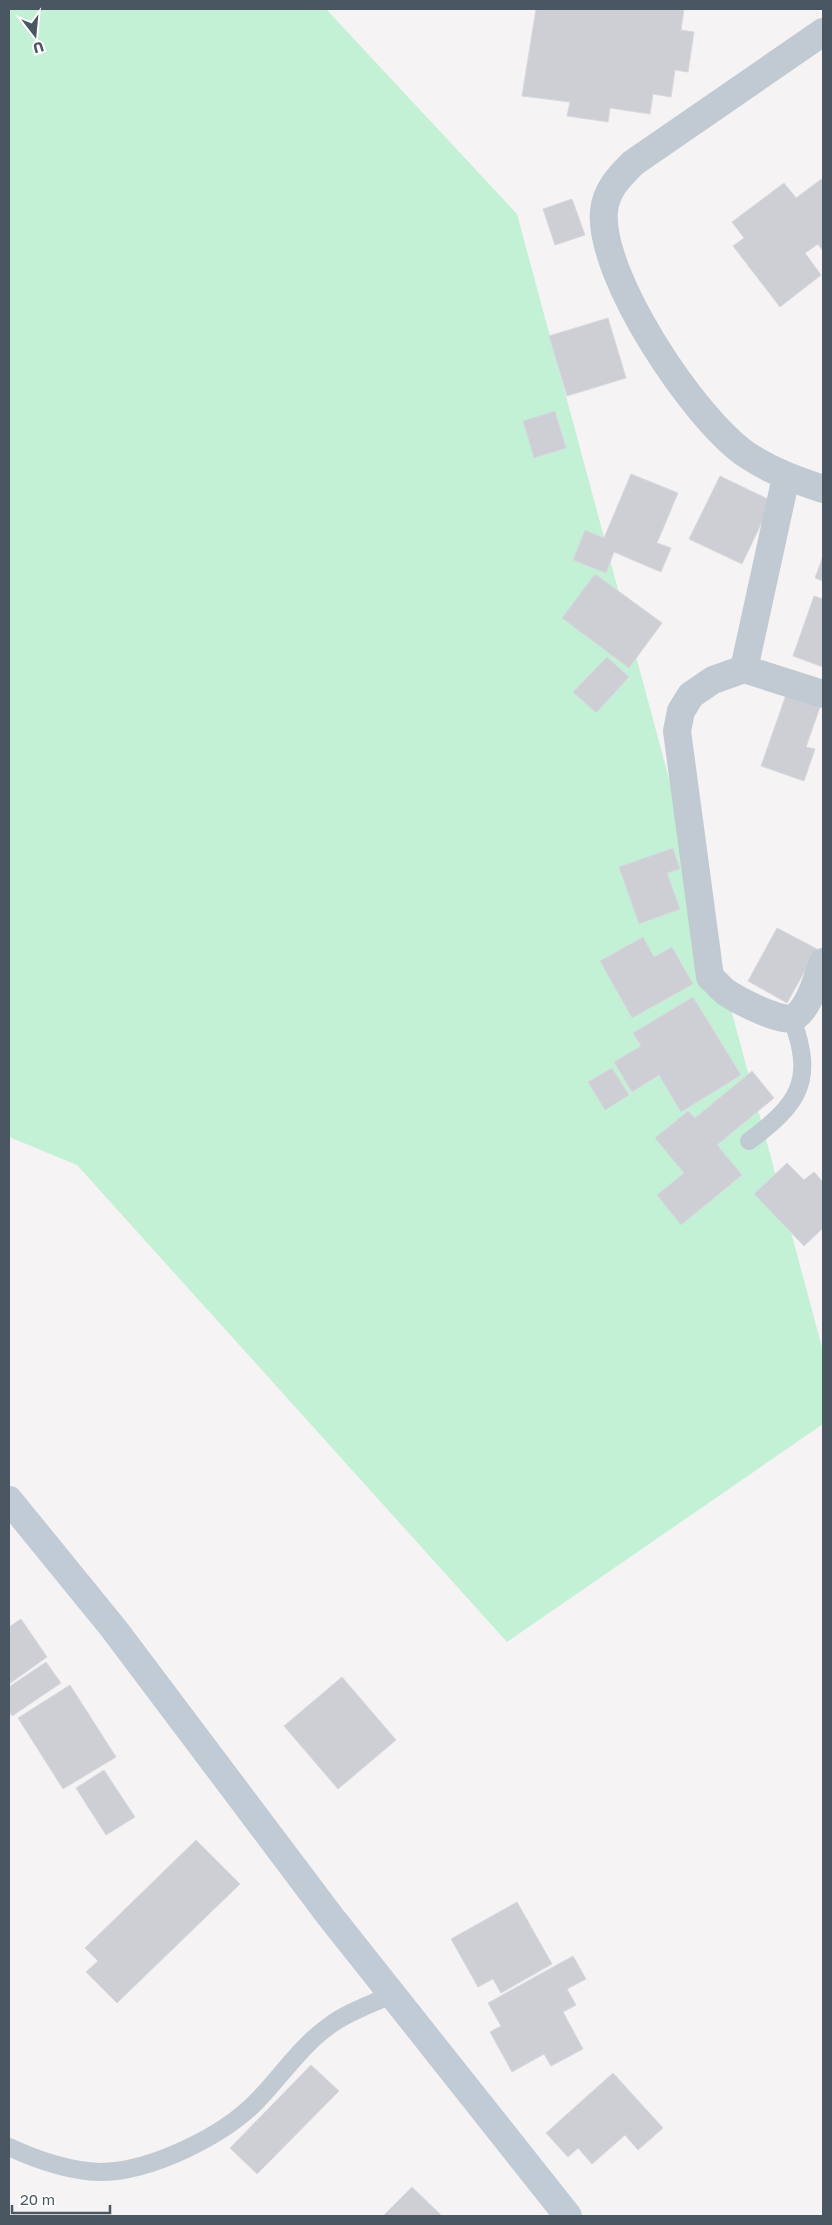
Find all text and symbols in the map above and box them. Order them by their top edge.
north arrow [10,10,60,60]
text: U [31,38,46,58]
scale bar [12,2182,110,2214]
text: 20 m [20,2190,55,2208]

